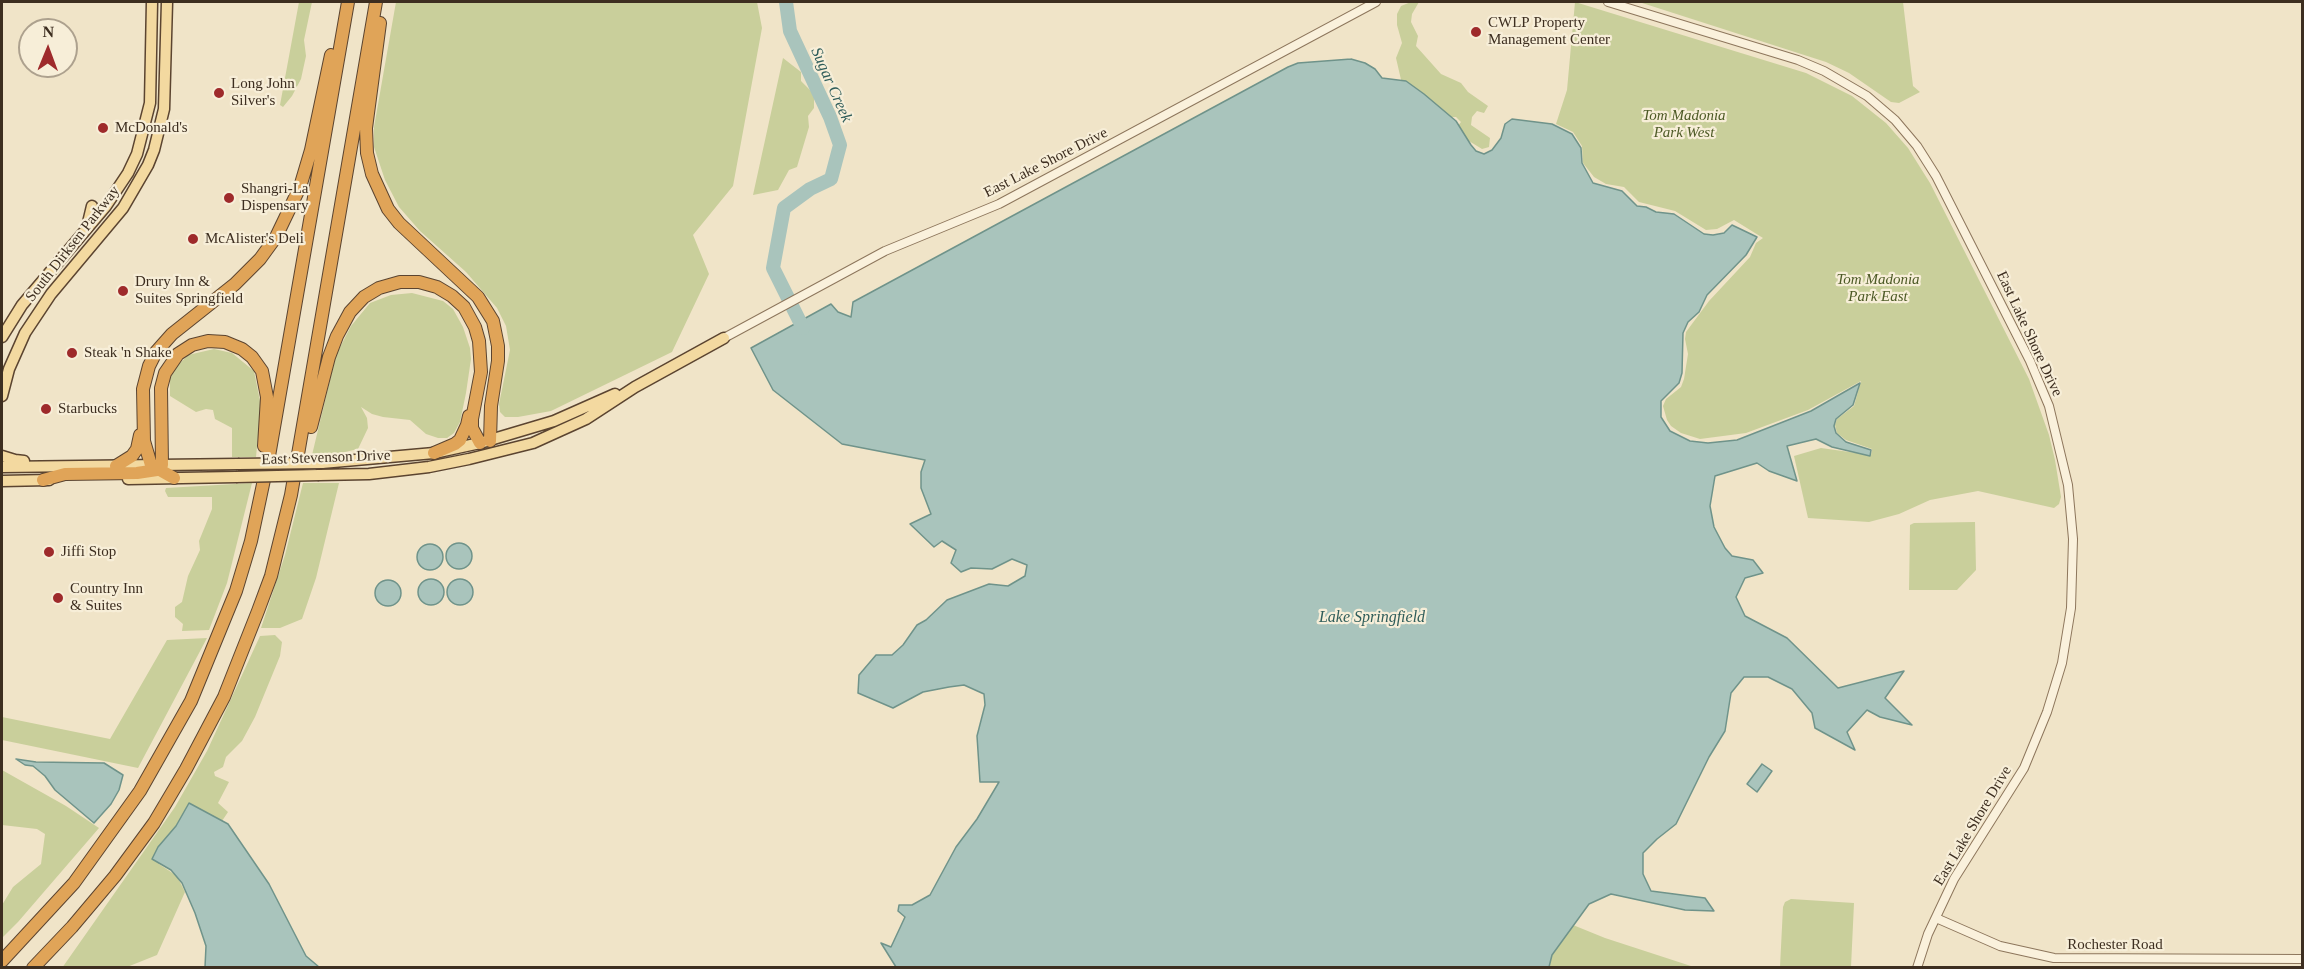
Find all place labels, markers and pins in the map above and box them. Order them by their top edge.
place label: CWLP Property Management Center [1488,14,1610,49]
marker: CWLP Property Management Center [1469,25,1483,39]
place label: Long John Silver's [231,75,295,110]
marker: Long John Silver's [212,86,226,100]
place label: McDonald's [115,119,188,137]
marker: McDonald's [96,121,110,135]
place label: Shangri-La Dispensary [241,180,308,215]
marker: Shangri-La Dispensary [222,191,236,205]
place label: McAlister's Deli [205,230,304,248]
marker: McAlister's Deli [186,232,200,246]
place label: Drury Inn & Suites Springfield [135,273,243,308]
marker: Drury Inn & Suites Springfield [116,284,130,298]
place label: Steak 'n Shake [84,344,172,362]
marker: Steak 'n Shake [65,346,79,360]
place label: Starbucks [58,400,117,418]
marker: Starbucks [39,402,53,416]
place label: Jiffi Stop [61,543,116,561]
marker: Jiffi Stop [42,545,56,559]
place label: Country Inn & Suites [70,580,143,615]
marker: Country Inn & Suites [51,591,65,605]

